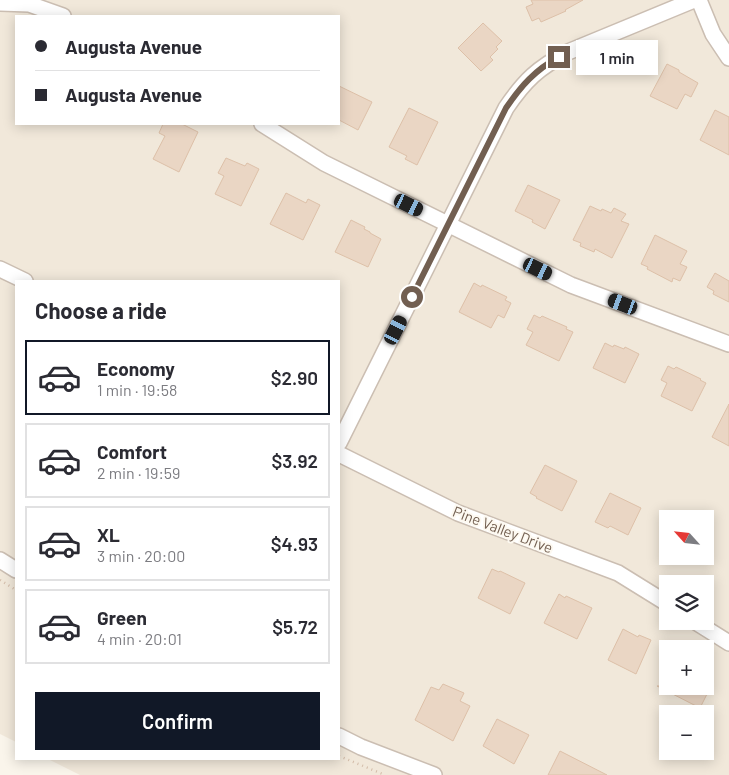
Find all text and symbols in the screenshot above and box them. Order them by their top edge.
text: Augusta Avenue [65,35,202,58]
callout: 1 min [576,40,659,74]
route end [548,46,570,68]
text: 1 min [600,48,634,67]
text: Augusta Avenue [65,83,202,106]
car [392,192,425,218]
car [521,256,554,282]
route start [401,286,423,308]
car [606,292,639,316]
text: Choose a ride [35,297,167,323]
car [382,313,409,347]
icon: car [37,355,82,400]
text: Economy [97,357,175,380]
text: $2.90 [271,366,318,389]
text: 1 min · 19:58 [97,380,177,399]
icon: car [37,438,82,483]
text: Comfort [97,440,167,463]
text: $3.92 [271,449,318,472]
text: 2 min · 19:59 [97,463,180,482]
street label: Pine Valley Drive [451,502,555,556]
north arrow [659,510,714,565]
map controls [659,510,714,760]
icon: car [37,521,82,566]
text: XL [97,523,120,546]
text: $4.93 [271,532,318,555]
text: 3 min · 20:00 [97,546,185,565]
button: layers [659,575,714,630]
icon: car [37,604,82,649]
text: Green [97,606,147,629]
text: $5.72 [272,615,318,638]
text: 4 min · 20:01 [97,629,182,648]
button: + [659,640,714,695]
button: Confirm [35,692,320,750]
button: − [659,705,714,760]

